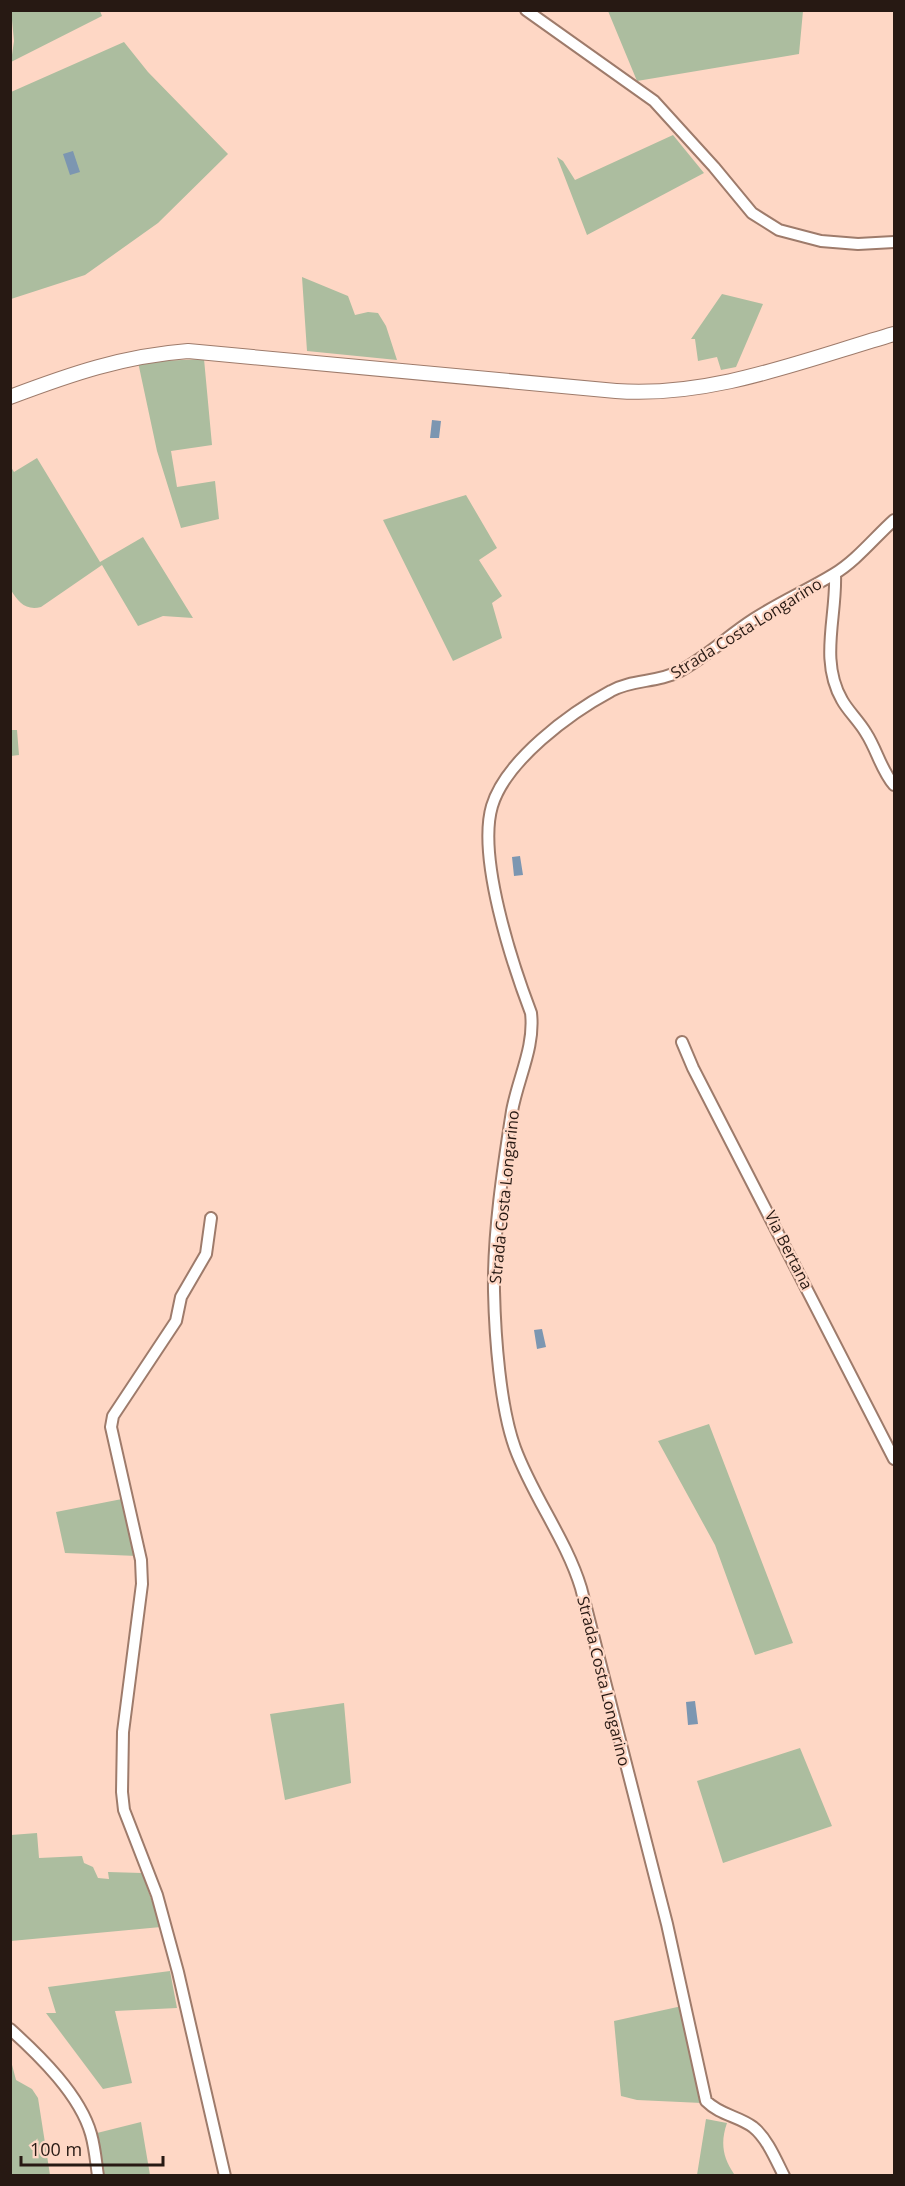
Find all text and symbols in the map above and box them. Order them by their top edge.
street label: Strada Costa Longarino [666,573,826,683]
street label: Strada Costa Longarino [484,1109,524,1285]
street label: Via Bertana [760,1207,818,1293]
street label: Strada Costa Longarino [572,1594,636,1768]
scale bar [21,2129,164,2167]
text: 100 m [30,2137,82,2161]

